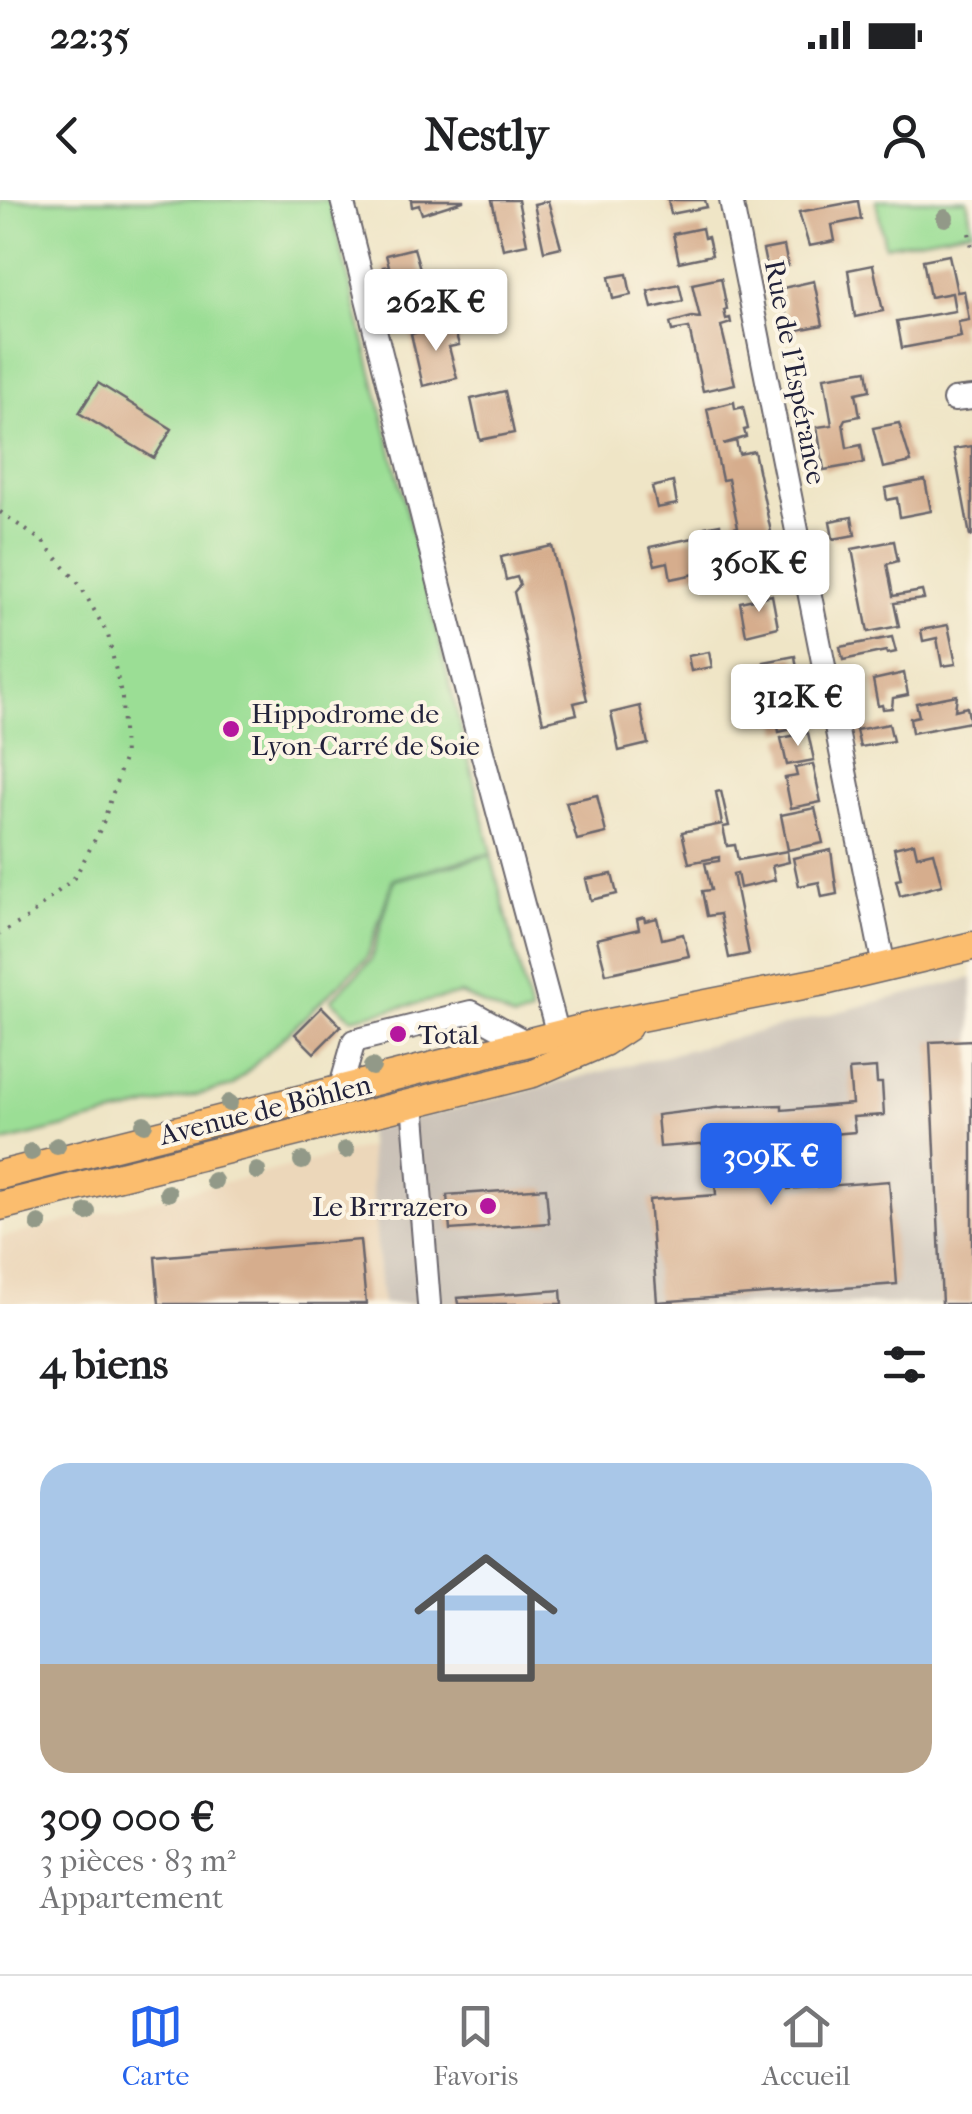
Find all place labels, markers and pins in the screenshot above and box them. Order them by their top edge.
pin: 262K € [355,269,517,354]
pin: 360K € [678,530,840,615]
pin: 312K € [717,664,879,749]
place label: Hippodrome de Lyon-Carré de Soie [251,697,480,762]
marker: Hippodrome de Lyon-Carré de Soie [220,718,242,740]
place label: Total [418,1018,479,1051]
marker: Total [387,1023,409,1045]
pin: 309K € [690,1123,852,1208]
place label: Le Brrrazero [312,1190,468,1223]
marker: Le Brrrazero [477,1195,499,1217]

